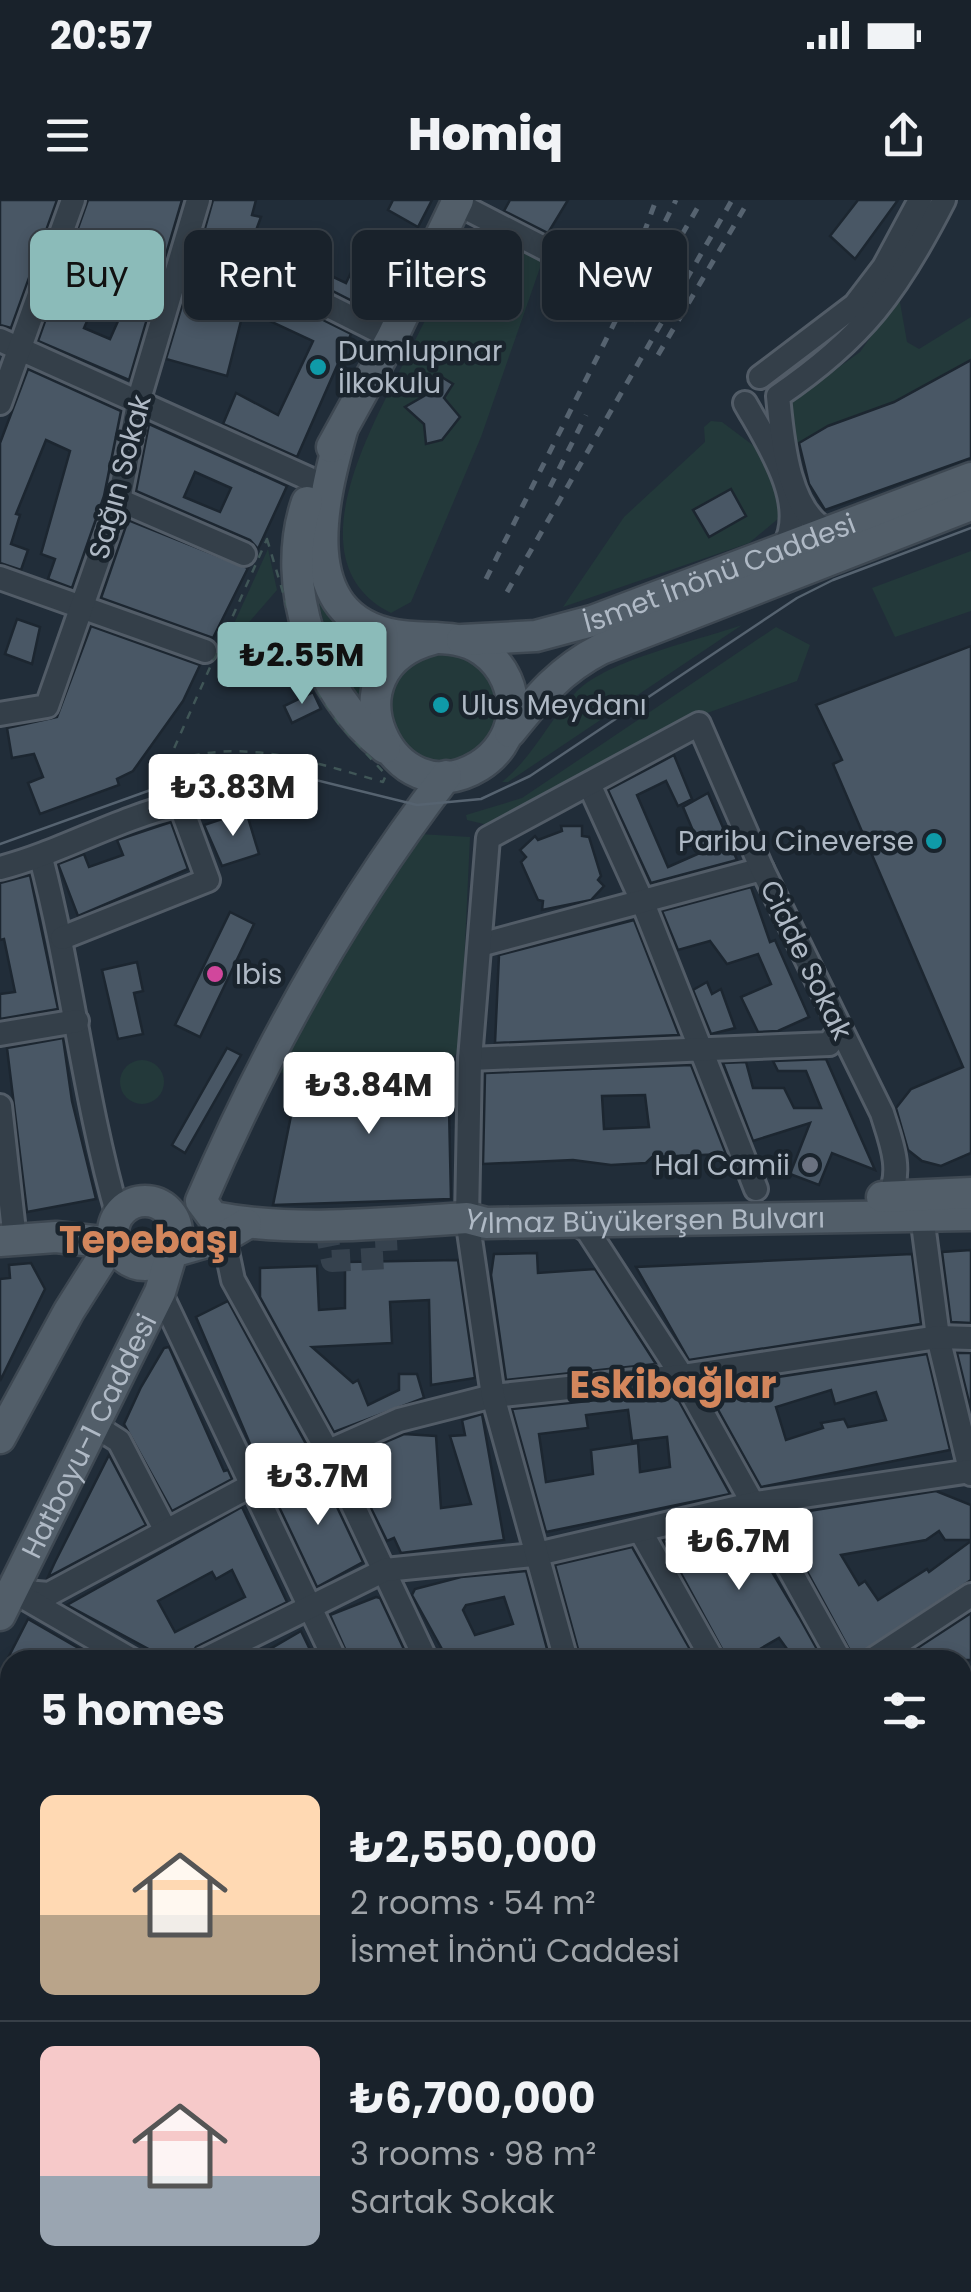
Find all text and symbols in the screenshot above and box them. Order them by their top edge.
text: 20:57 [50,9,152,62]
text: Homiq [408,103,563,166]
icon: menu [40,108,95,163]
icon: share [876,108,931,163]
chip: Buy [30,230,164,320]
chip: Rent [184,230,332,320]
chip: Filters [352,230,522,320]
chip: New [542,230,687,320]
place label: Dumlupınar İlkokulu [338,332,502,403]
marker: Dumlupınar İlkokulu [307,356,329,378]
street label: Sağın Sokak [79,390,161,564]
street label: İsmet İnönü Caddesi [579,504,861,642]
pin: ₺2.55M [221,622,383,707]
text: ₺2.55M [240,632,364,677]
place label: Ulus Meydanı [461,686,647,725]
marker: Ulus Meydanı [430,694,452,716]
pin: ₺3.83M [152,754,314,839]
text: ₺3.83M [171,764,295,809]
place label: Paribu Cineverse [678,822,914,861]
marker: Paribu Cineverse [923,830,945,852]
street label: Cidde Sokak [750,874,862,1047]
place label: Ibis [235,955,282,994]
marker: Ibis [204,963,226,985]
pin: ₺3.84M [288,1052,450,1137]
text: ₺3.84M [306,1062,432,1107]
place label: Hal Camii [654,1146,790,1185]
marker: Hal Camii [799,1154,821,1176]
street label: Yılmaz Büyükerşen Bulvarı [460,1198,825,1242]
district label: Tepebaşı [59,1213,239,1266]
street label: Hatboyu-1 Caddesi [12,1307,166,1565]
district label: Eskibağlar [569,1358,777,1411]
pin: ₺3.7M [248,1443,388,1528]
text: ₺3.7M [267,1453,369,1498]
pin: ₺6.7M [669,1508,809,1593]
text: ₺6.7M [688,1518,790,1563]
text: 5 homes [40,1681,225,1740]
icon: filters [877,1683,932,1738]
text: ₺2,550,000 [350,1818,597,1877]
icon: home [120,1835,240,1955]
text: 2 rooms · 54 m² [350,1880,596,1925]
text: İsmet İnönü Caddesi [350,1928,680,1973]
text: ₺6,700,000 [350,2069,595,2128]
icon: home [120,2086,240,2206]
text: 3 rooms · 98 m² [350,2131,596,2176]
text: Sartak Sokak [350,2179,555,2224]

